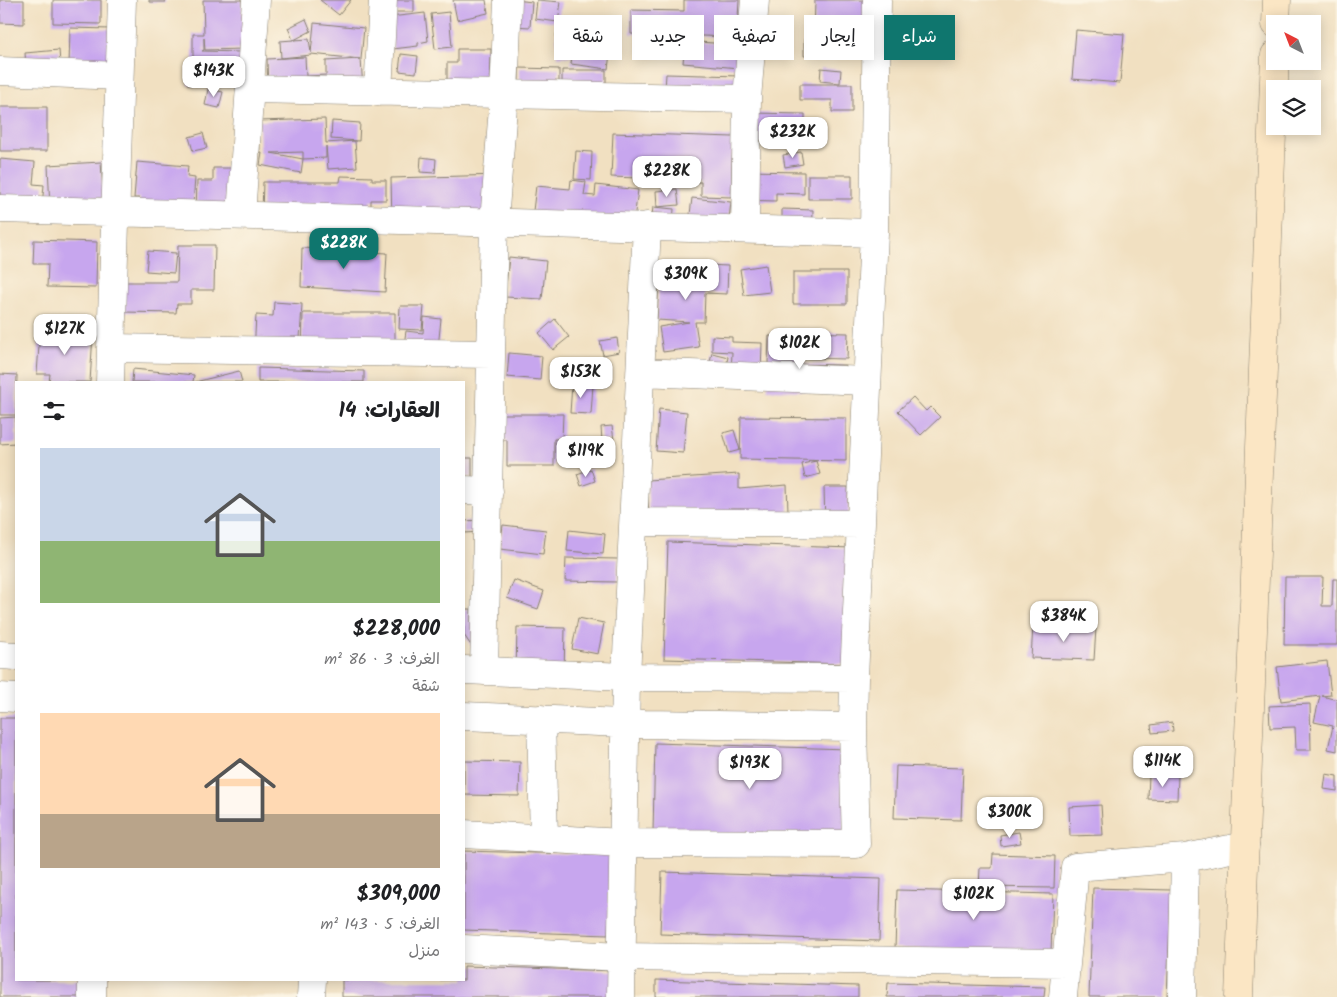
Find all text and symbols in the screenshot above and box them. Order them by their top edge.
chip: شقة [554,15,622,60]
chip: جديد [632,15,704,60]
chip: تصفية [714,15,794,60]
chip: إيجار [804,15,874,60]
chip: شراء [884,15,955,60]
north arrow [1266,15,1321,70]
map controls [1266,15,1321,135]
pin: $143K [179,56,249,98]
text: $143K [193,59,235,84]
button: layers [1266,80,1321,135]
pin: $232K [758,116,828,159]
text: $232K [770,120,816,145]
pin: $228K [632,156,702,198]
text: $228K [643,159,691,184]
pin: $228K [309,228,379,270]
text: $228K [320,231,368,256]
pin: $309K [651,258,721,301]
text: $309K [664,262,708,287]
pin: $127K [30,314,100,356]
text: $127K [45,317,85,342]
pin: $102K [765,328,835,370]
text: $102K [779,331,821,356]
pin: $153K [546,356,616,399]
text: $153K [561,360,601,385]
text: العقارات: 14 [339,395,440,428]
icon: filters [40,397,68,425]
pin: $119K [551,436,621,478]
text: $119K [568,439,604,464]
icon: home [195,480,285,570]
pin: $384K [1029,600,1099,643]
text: $384K [1041,604,1087,629]
text: $228,000 [353,613,440,646]
text: الغرف: 3 · 86 m² [324,647,440,672]
text: شقة [412,674,440,699]
icon: home [195,745,285,835]
pin: $114K [1128,746,1198,788]
pin: $193K [715,748,785,790]
text: $114K [1144,749,1182,774]
text: $193K [730,751,770,776]
pin: $300K [975,796,1045,839]
text: $300K [988,800,1032,825]
text: $309,000 [357,878,440,911]
pin: $102K [939,878,1009,921]
text: $102K [953,882,995,907]
text: الغرف: 5 · 143 m² [320,912,440,937]
text: منزل [408,939,440,964]

